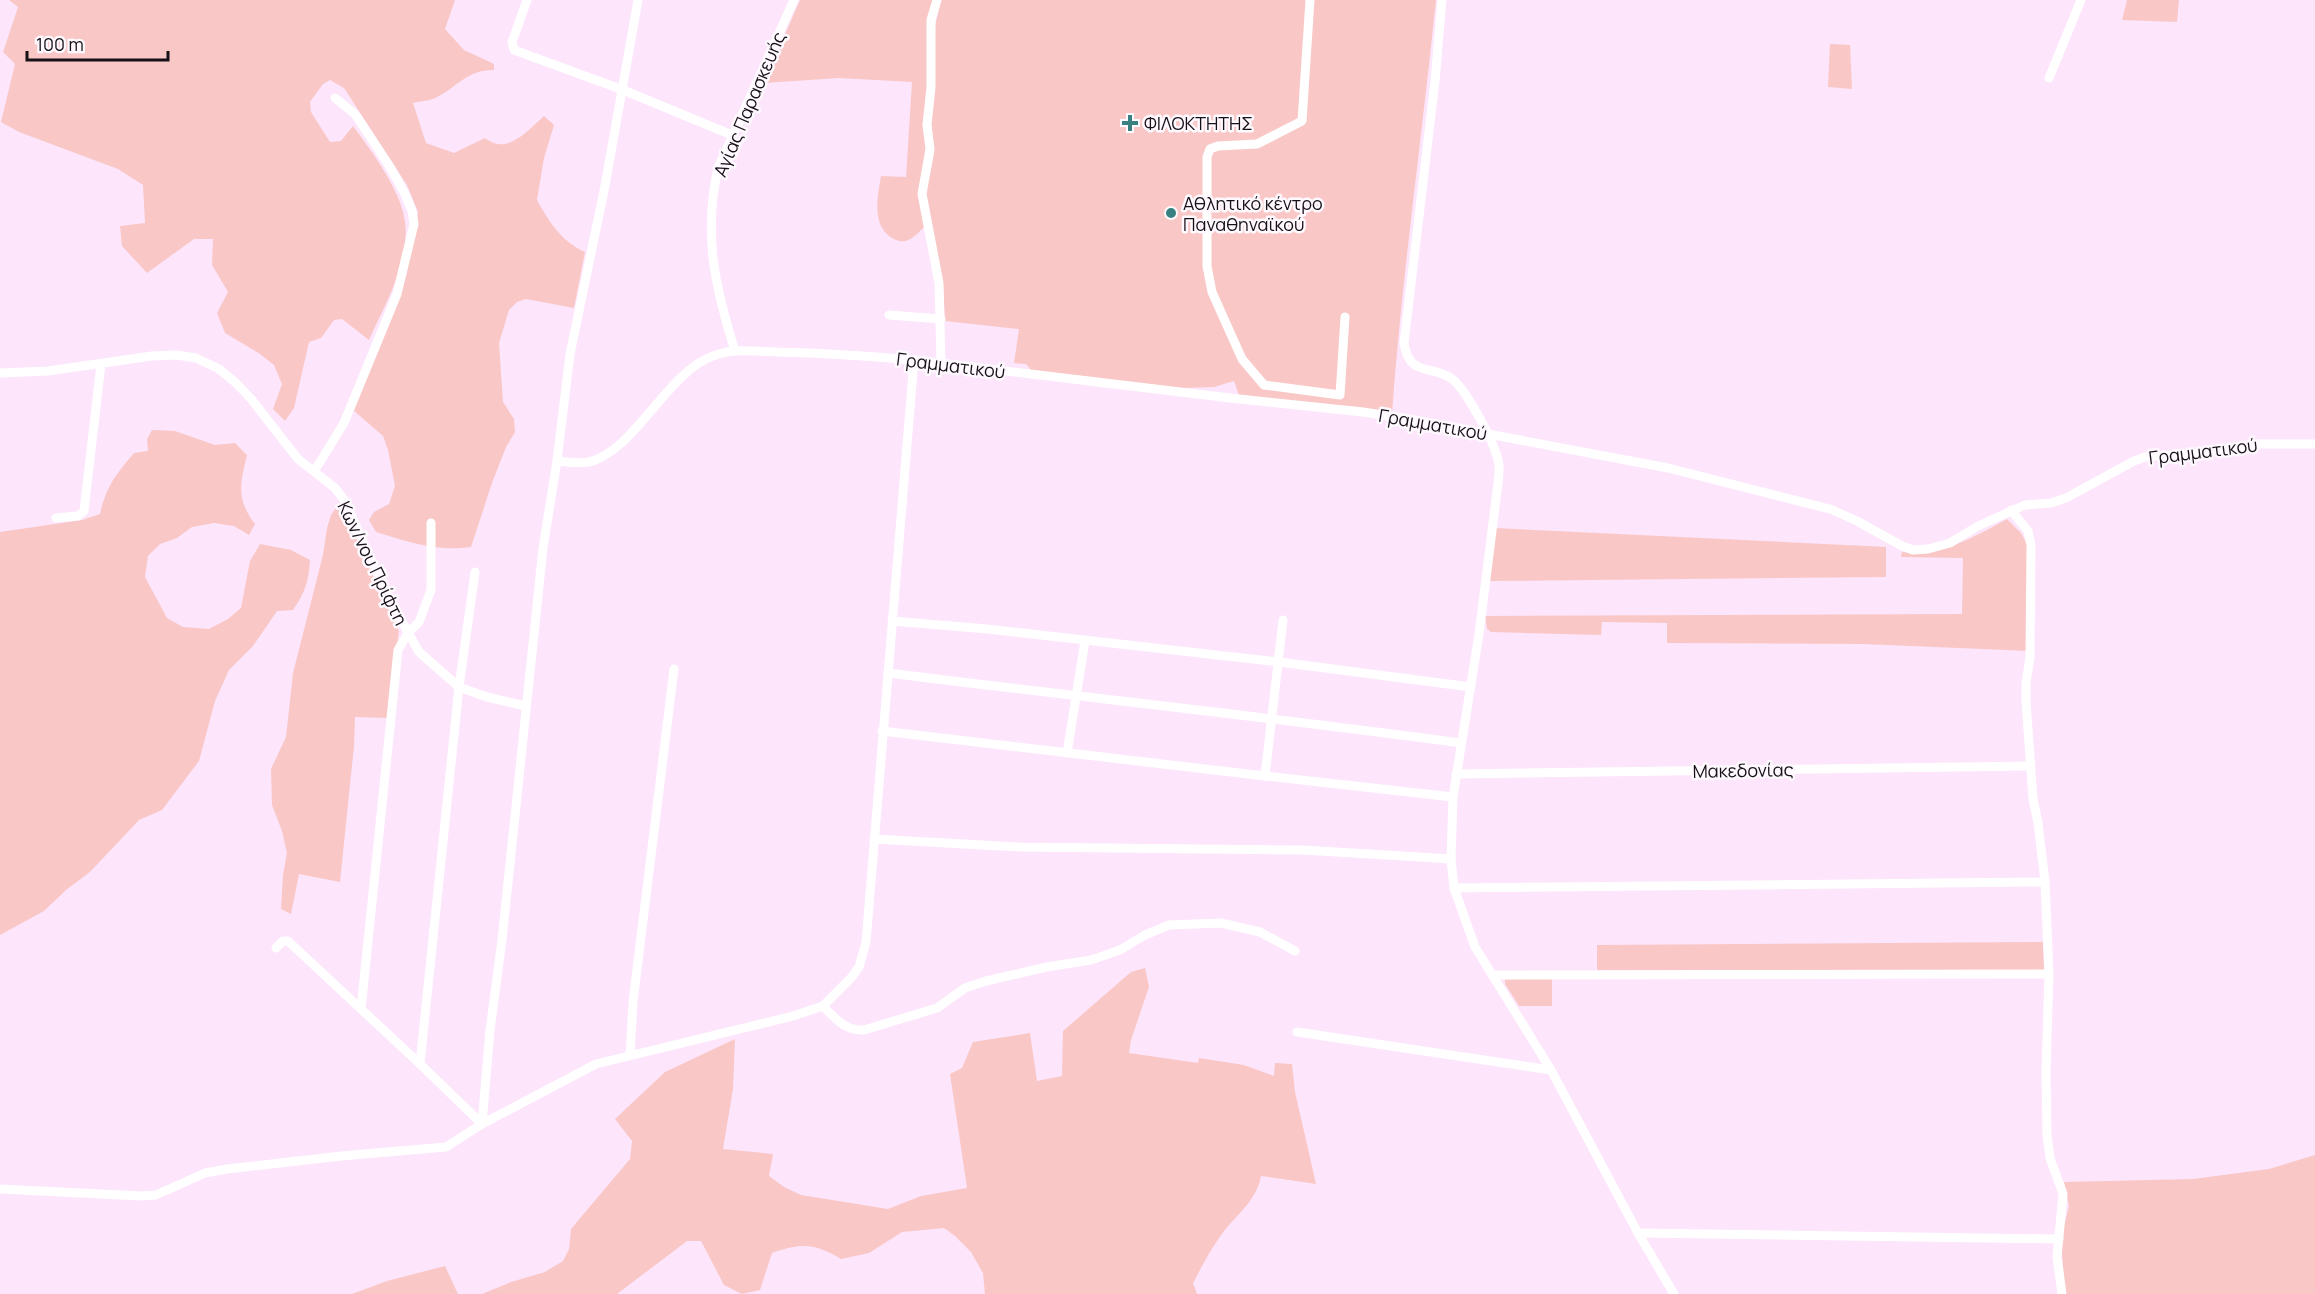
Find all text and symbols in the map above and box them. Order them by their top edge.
scale bar [27,24,168,62]
street label: Αγίας Παρασκευής [708,28,790,180]
text: 100 m [36,32,84,56]
place label: ΦΙΛΟΚΤΗΤΗΣ [1144,111,1253,135]
marker: ΦΙΛΟΚΤΗΤΗΣ [1121,114,1139,132]
place label: Αθλητικό κέντρο Παναθηναϊκού [1183,191,1323,236]
marker: Αθλητικό κέντρο Παναθηναϊκού [1164,206,1178,220]
street label: Γραμματικού [895,346,1007,384]
street label: Γραμματικού [1377,403,1489,445]
street label: Γραμματικού [2147,432,2259,470]
street label: Κων/νου Πρίφτη [333,497,413,629]
street label: Μακεδονίας [1692,757,1794,783]

